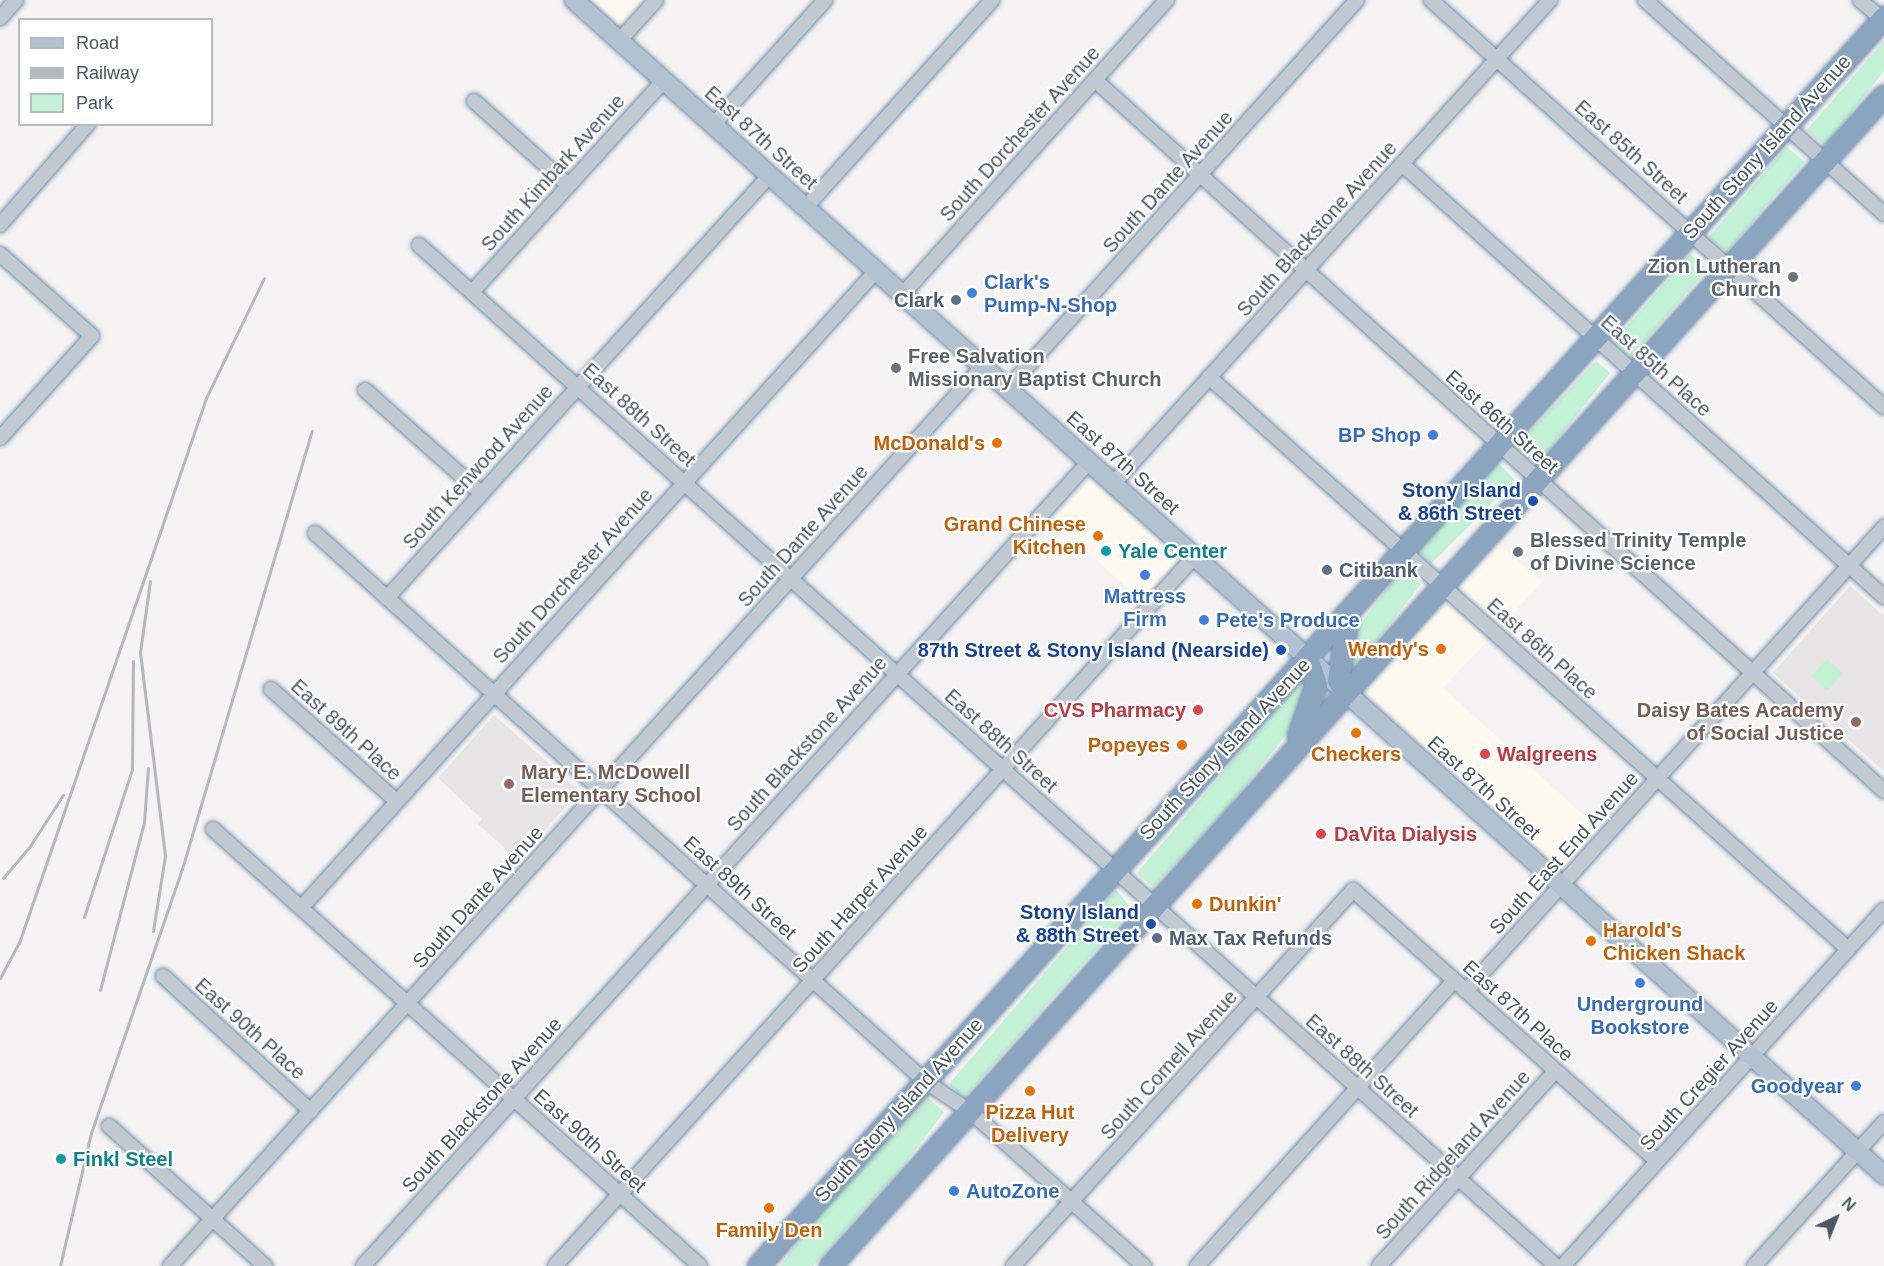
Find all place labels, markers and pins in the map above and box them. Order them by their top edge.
place label: Zion Lutheran Church [1648,254,1781,301]
place label: Clark's Pump-N-Shop [984,270,1117,317]
marker: Zion Lutheran Church [1786,270,1800,284]
marker: Clark's Pump-N-Shop [965,286,979,300]
place label: Clark [894,288,944,312]
marker: Clark [949,293,963,307]
place label: Free Salvation Missionary Baptist Church [908,344,1161,391]
marker: Free Salvation Missionary Baptist Church [889,361,903,375]
place label: BP Shop [1338,423,1421,447]
marker: BP Shop [1426,428,1440,442]
place label: McDonald's [874,431,985,455]
marker: McDonald's [990,436,1004,450]
place label: Stony Island & 86th Street [1398,478,1521,525]
marker: Stony Island & 86th Street [1526,494,1540,508]
place label: Grand Chinese Kitchen [944,512,1086,559]
place label: Blessed Trinity Temple of Divine Science [1530,528,1746,575]
marker: Grand Chinese Kitchen [1091,529,1105,543]
place label: Yale Center [1118,539,1227,563]
marker: Yale Center [1099,544,1113,558]
marker: Blessed Trinity Temple of Divine Science [1511,545,1525,559]
place label: Citibank [1339,558,1418,582]
marker: Citibank [1320,563,1334,577]
marker: Mattress Firm [1138,568,1152,582]
place label: Mattress Firm [1104,584,1186,631]
place label: Pete's Produce [1216,608,1360,632]
marker: Pete's Produce [1197,613,1211,627]
place label: Wendy's [1348,637,1429,661]
place label: 87th Street & Stony Island (Nearside) [918,638,1269,662]
marker: Wendy's [1434,642,1448,656]
marker: 87th Street & Stony Island (Nearside) [1274,643,1288,657]
place label: CVS Pharmacy [1044,698,1186,722]
place label: Daisy Bates Academy of Social Justice [1636,698,1844,745]
marker: CVS Pharmacy [1191,703,1205,717]
marker: Daisy Bates Academy of Social Justice [1849,715,1863,729]
marker: Checkers [1349,726,1363,740]
place label: Popeyes [1088,733,1170,757]
marker: Popeyes [1175,738,1189,752]
place label: Checkers [1311,742,1401,766]
place label: Walgreens [1497,742,1597,766]
marker: Walgreens [1478,747,1492,761]
place label: Mary E. McDowell Elementary School [521,760,701,807]
marker: Mary E. McDowell Elementary School [502,777,516,791]
place label: DaVita Dialysis [1334,822,1477,846]
marker: DaVita Dialysis [1312,825,1330,843]
place label: Dunkin' [1209,892,1282,916]
marker: Dunkin' [1190,897,1204,911]
place label: Stony Island & 88th Street [1016,900,1139,947]
marker: Stony Island & 88th Street [1144,917,1158,931]
place label: Harold's Chicken Shack [1603,918,1745,965]
place label: Max Tax Refunds [1169,926,1332,950]
marker: Max Tax Refunds [1150,931,1164,945]
marker: Harold's Chicken Shack [1584,934,1598,948]
marker: Underground Bookstore [1633,976,1647,990]
place label: Underground Bookstore [1577,993,1703,1040]
place label: Goodyear [1751,1074,1844,1098]
marker: Goodyear [1849,1079,1863,1093]
marker: Pizza Hut Delivery [1023,1084,1037,1098]
place label: Pizza Hut Delivery [986,1100,1074,1147]
place label: Finkl Steel [73,1147,173,1171]
marker: Finkl Steel [54,1152,68,1166]
place label: AutoZone [966,1179,1059,1203]
marker: AutoZone [947,1184,961,1198]
marker: Family Den [762,1201,776,1215]
place label: Family Den [716,1218,822,1242]

